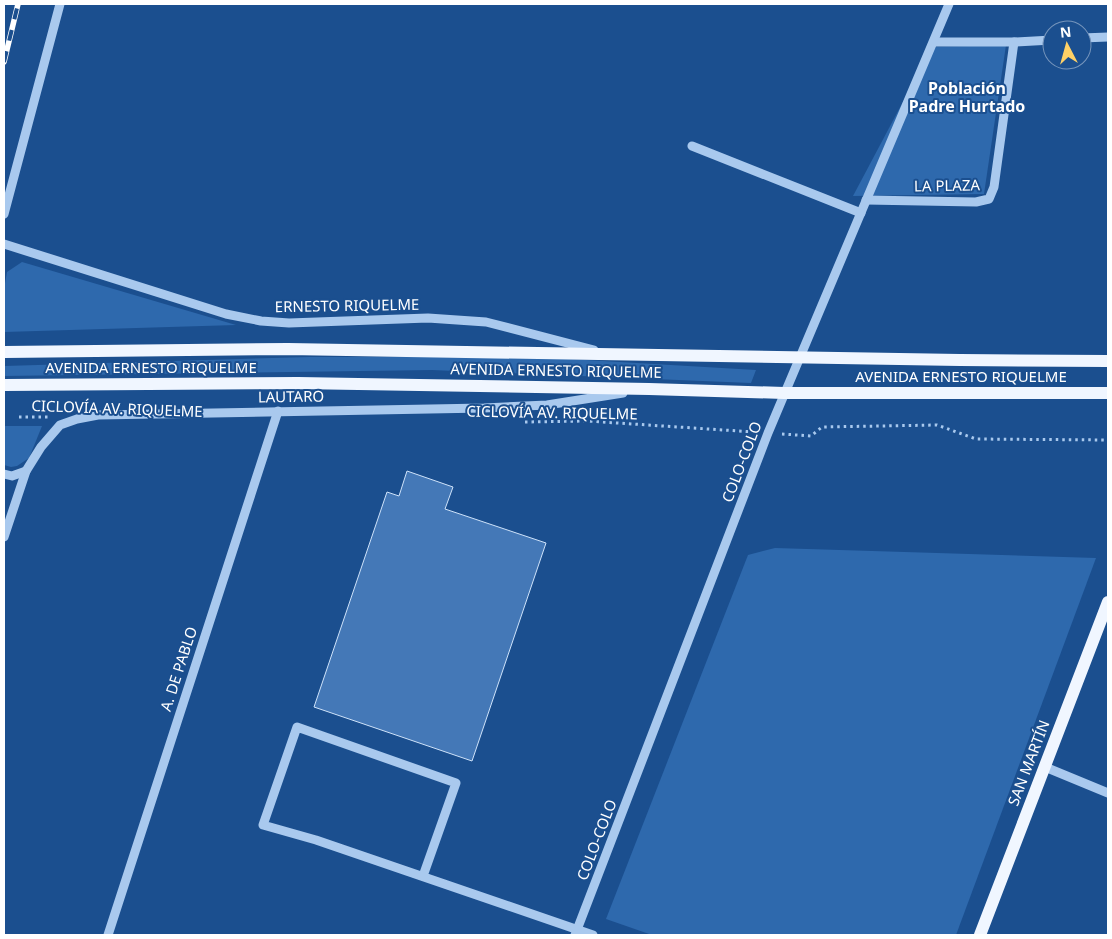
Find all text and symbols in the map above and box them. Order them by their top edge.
north arrow [1042,20,1092,70]
text: N [1059,22,1072,42]
district label: Población Padre Hurtado [909,77,1025,117]
street label: LA PLAZA [914,174,981,196]
street label: ERNESTO RIQUELME [275,294,419,316]
street label: AVENIDA ERNESTO RIQUELME [45,357,257,377]
street label: AVENIDA ERNESTO RIQUELME [450,358,662,382]
street label: AVENIDA ERNESTO RIQUELME [855,366,1067,386]
street label: LAUTARO [258,385,324,407]
street label: CICLOVÍA AV. RIQUELME [31,395,203,421]
street label: CICLOVÍA AV. RIQUELME [466,401,638,423]
street label: COLO-COLO [716,418,766,505]
street label: A. DE PABLO [155,624,201,713]
street label: SAN MARTÍN [1003,717,1054,808]
street label: COLO-COLO [571,796,621,883]

